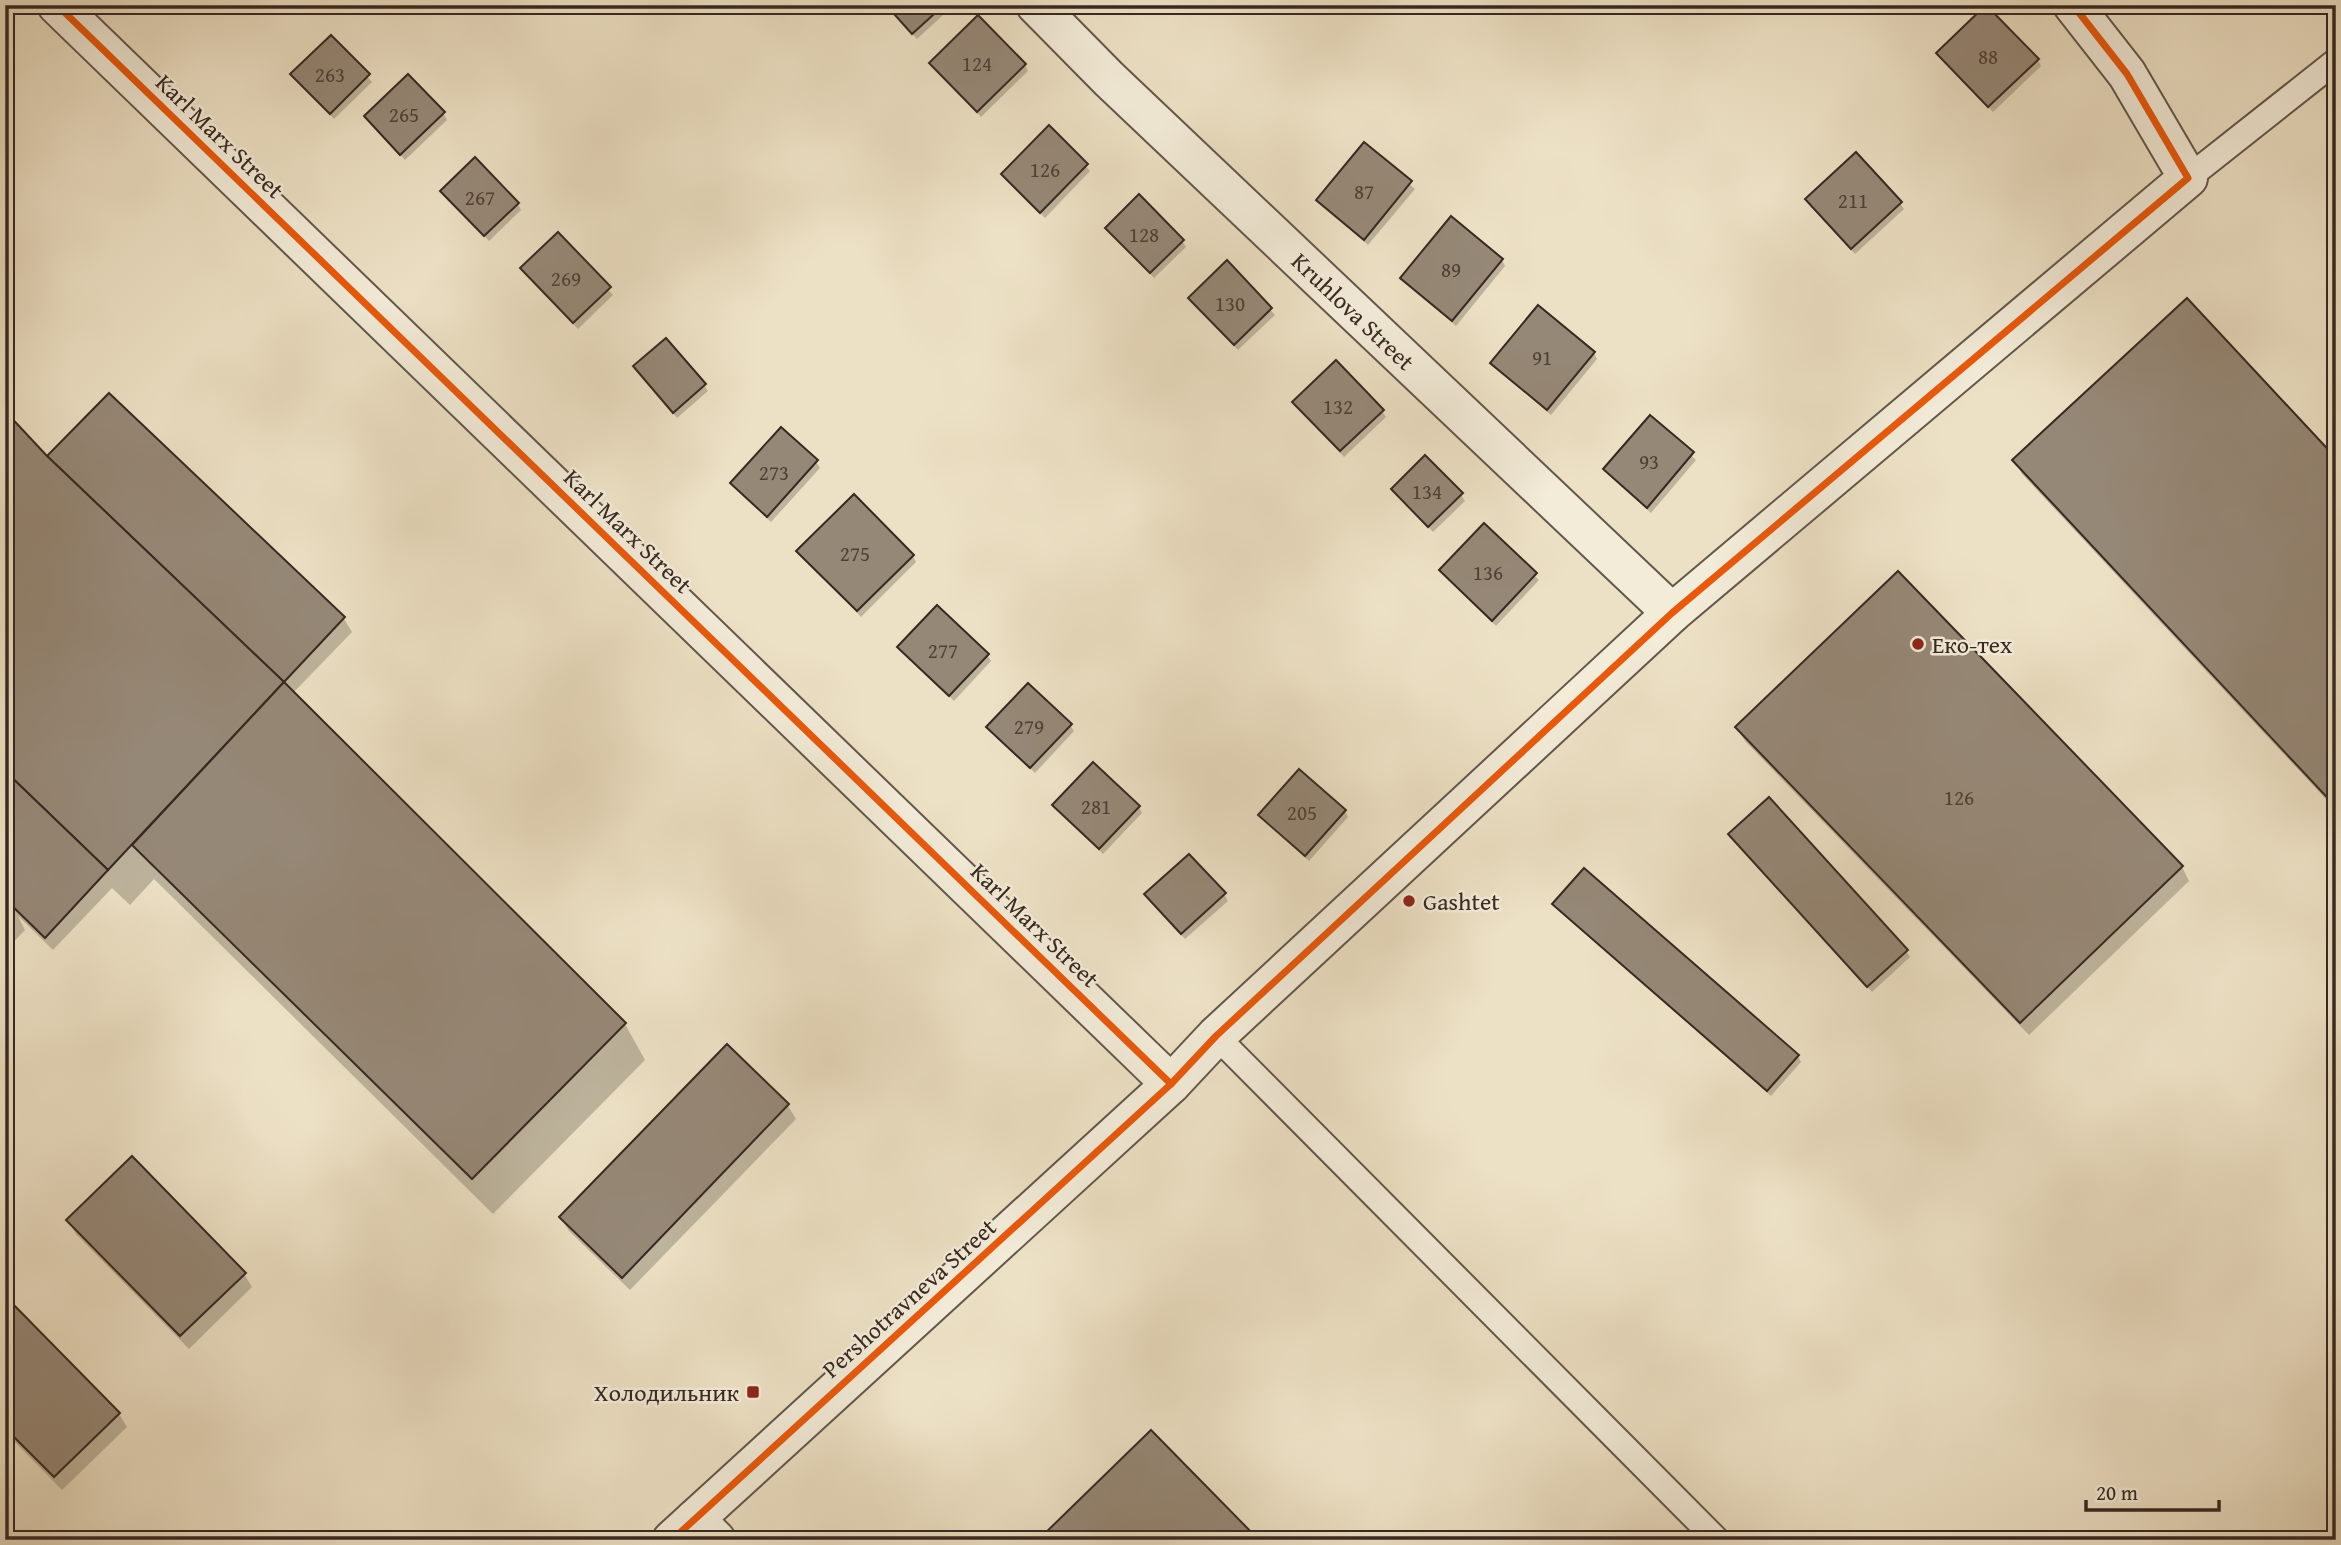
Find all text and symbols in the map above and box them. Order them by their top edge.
house number: 88 [1978,41,1998,72]
house number: 124 [962,48,992,79]
house number: 263 [315,59,345,90]
street label: Karl Marx Street [148,66,292,207]
house number: 265 [389,99,419,130]
house number: 126 [1030,154,1060,185]
house number: 87 [1354,176,1374,207]
house number: 267 [465,182,495,213]
house number: 211 [1838,185,1868,216]
house number: 128 [1129,219,1159,250]
street label: Kruhlova Street [1284,244,1423,378]
house number: 89 [1441,254,1461,285]
house number: 269 [551,263,581,294]
house number: 130 [1215,288,1245,319]
house number: 91 [1532,342,1552,373]
house number: 132 [1323,391,1353,422]
house number: 93 [1639,446,1659,477]
house number: 273 [759,457,789,488]
street label: Karl Marx Street [556,461,700,602]
house number: 134 [1412,476,1442,507]
house number: 275 [840,538,870,569]
house number: 136 [1473,557,1503,588]
place label: Еко-тех [1932,627,2013,662]
house number: 277 [928,635,958,666]
marker: Еко-тех [1910,636,1926,652]
house number: 279 [1014,711,1044,742]
house number: 126 [1944,782,1974,813]
house number: 281 [1081,791,1111,822]
house number: 205 [1287,797,1317,828]
street label: Karl Marx Street [963,855,1107,996]
place label: Gashtet [1423,884,1500,919]
marker: Gashtet [1401,893,1417,909]
street label: Pershotravneva Street [814,1210,1004,1386]
place label: Холодильник [594,1375,739,1410]
marker: Холодильник [745,1384,761,1400]
scale bar [2086,1468,2218,1512]
text: 20 m [2096,1477,2138,1508]

